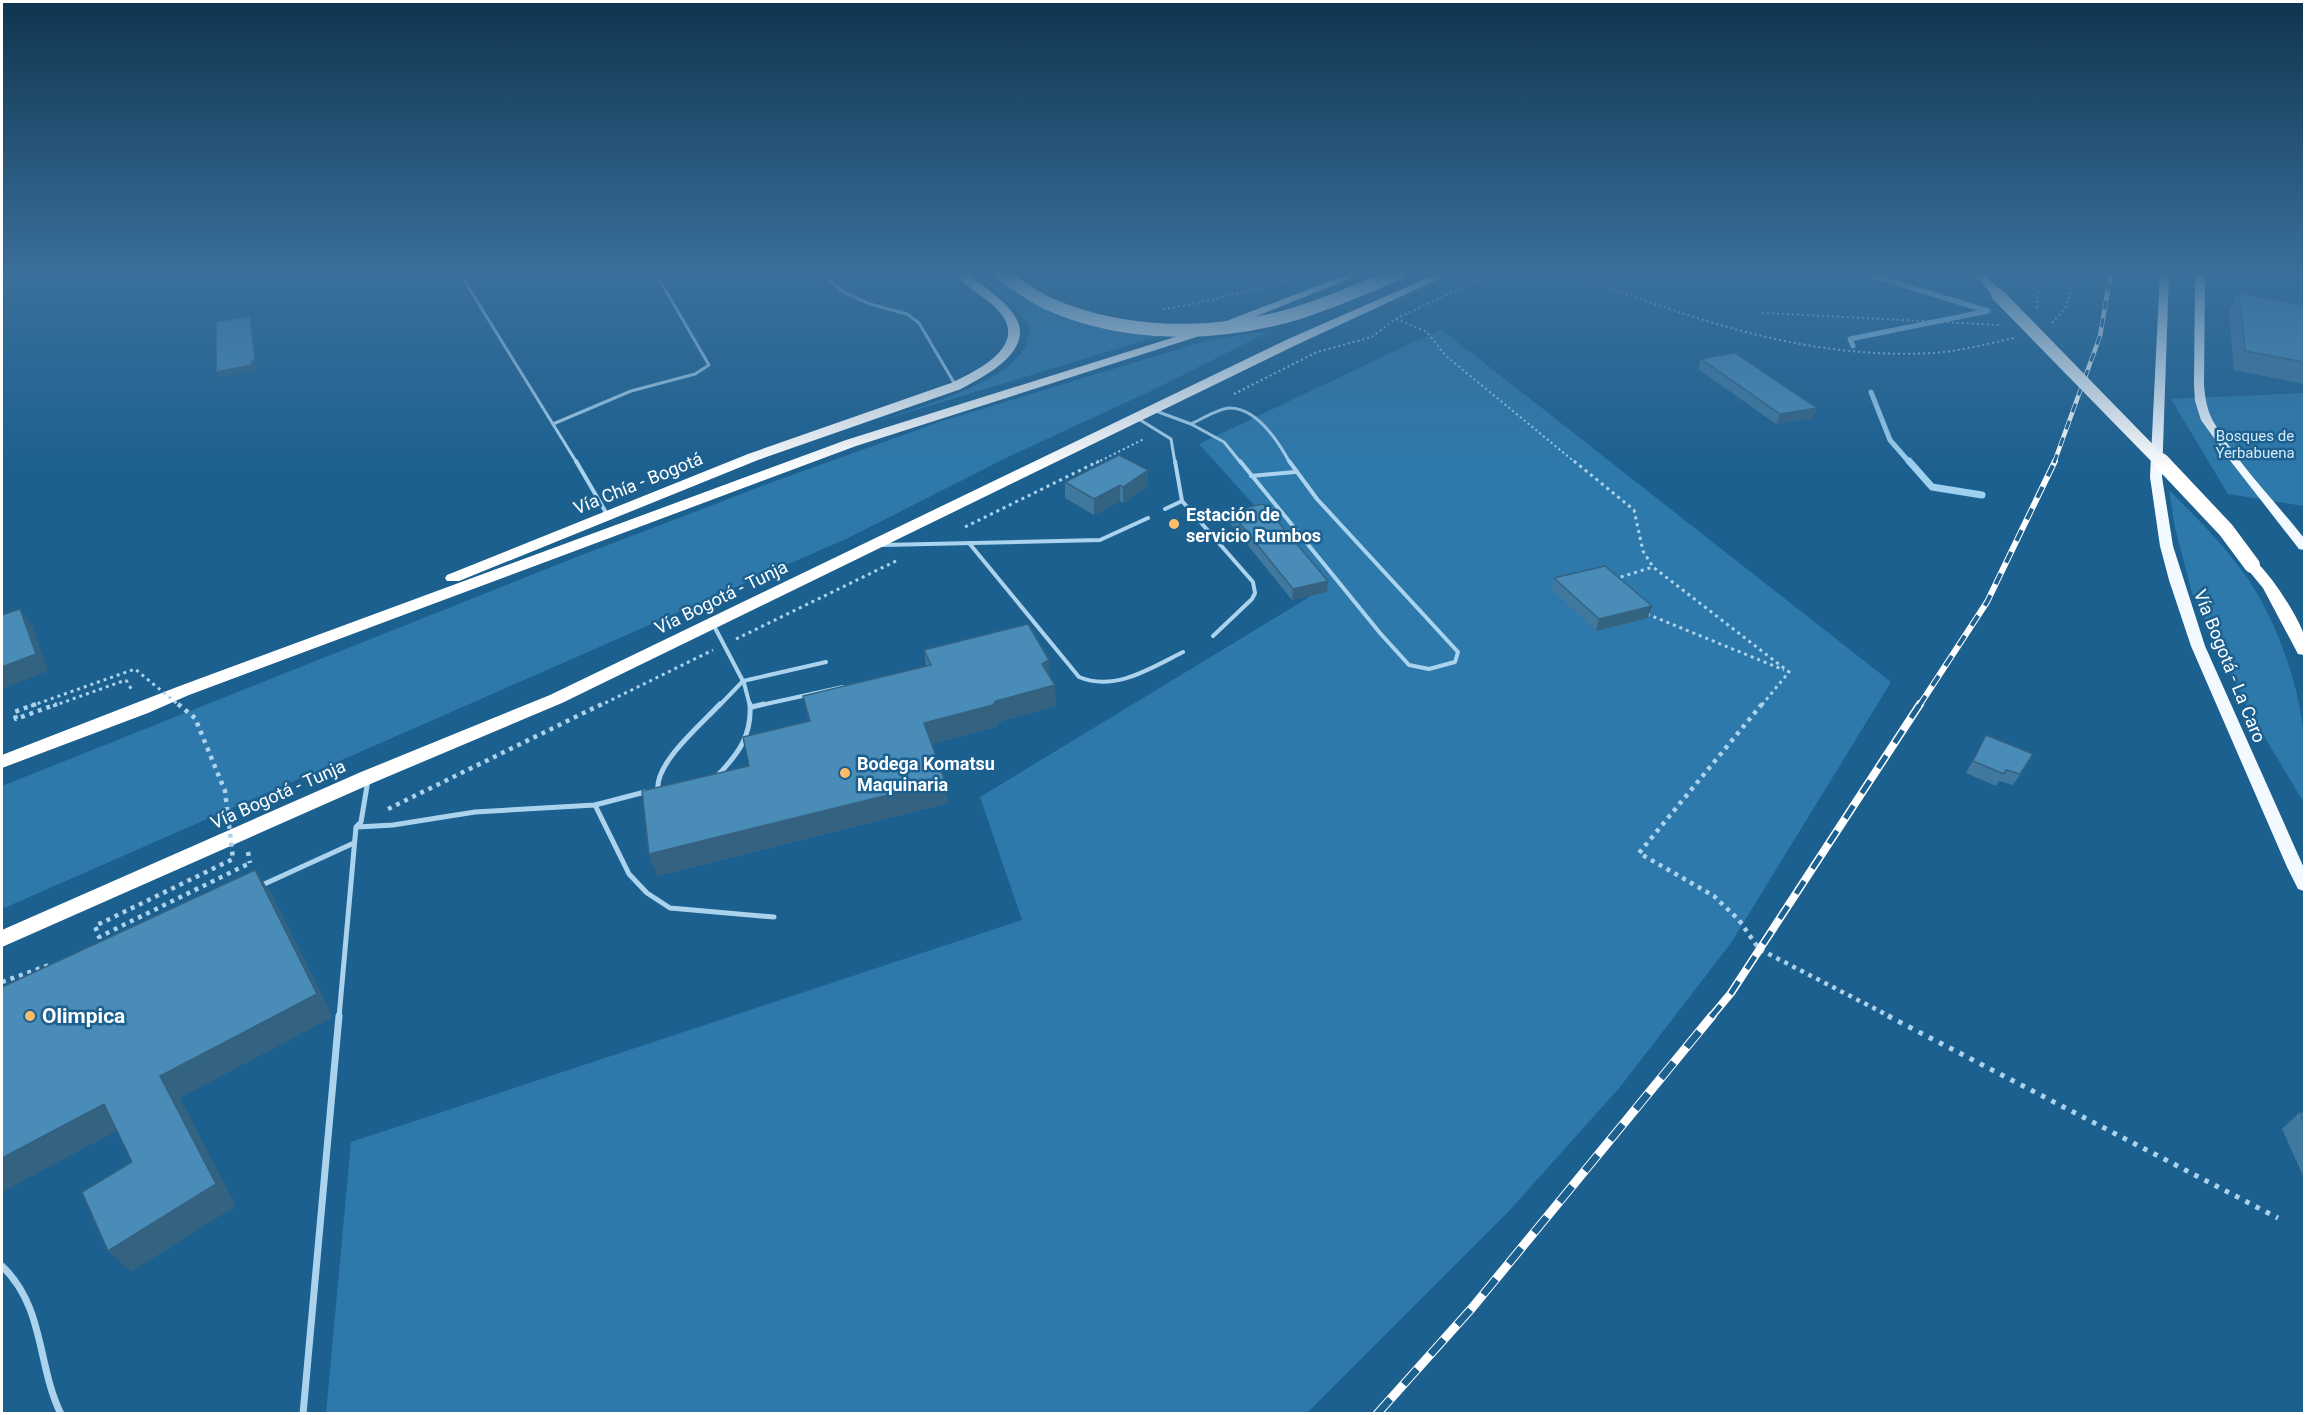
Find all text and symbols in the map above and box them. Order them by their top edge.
park label: Bosques de Yerbabuena [2215,427,2295,462]
street label: Vía Chía - Bogotá [570,448,706,518]
place label: Estación de servicio Rumbos [1186,504,1321,546]
marker: Estación de servicio Rumbos [1167,517,1181,531]
street label: Vía Bogotá - Tunja [651,556,791,638]
street label: Vía Bogotá - La Caro [2190,586,2270,746]
place label: Bodega Komatsu Maquinaria [857,753,995,795]
street label: Vía Bogotá - Tunja [207,755,349,833]
marker: Bodega Komatsu Maquinaria [838,766,852,780]
place label: Olimpica [42,1004,125,1028]
marker: Olimpica [23,1009,37,1023]

